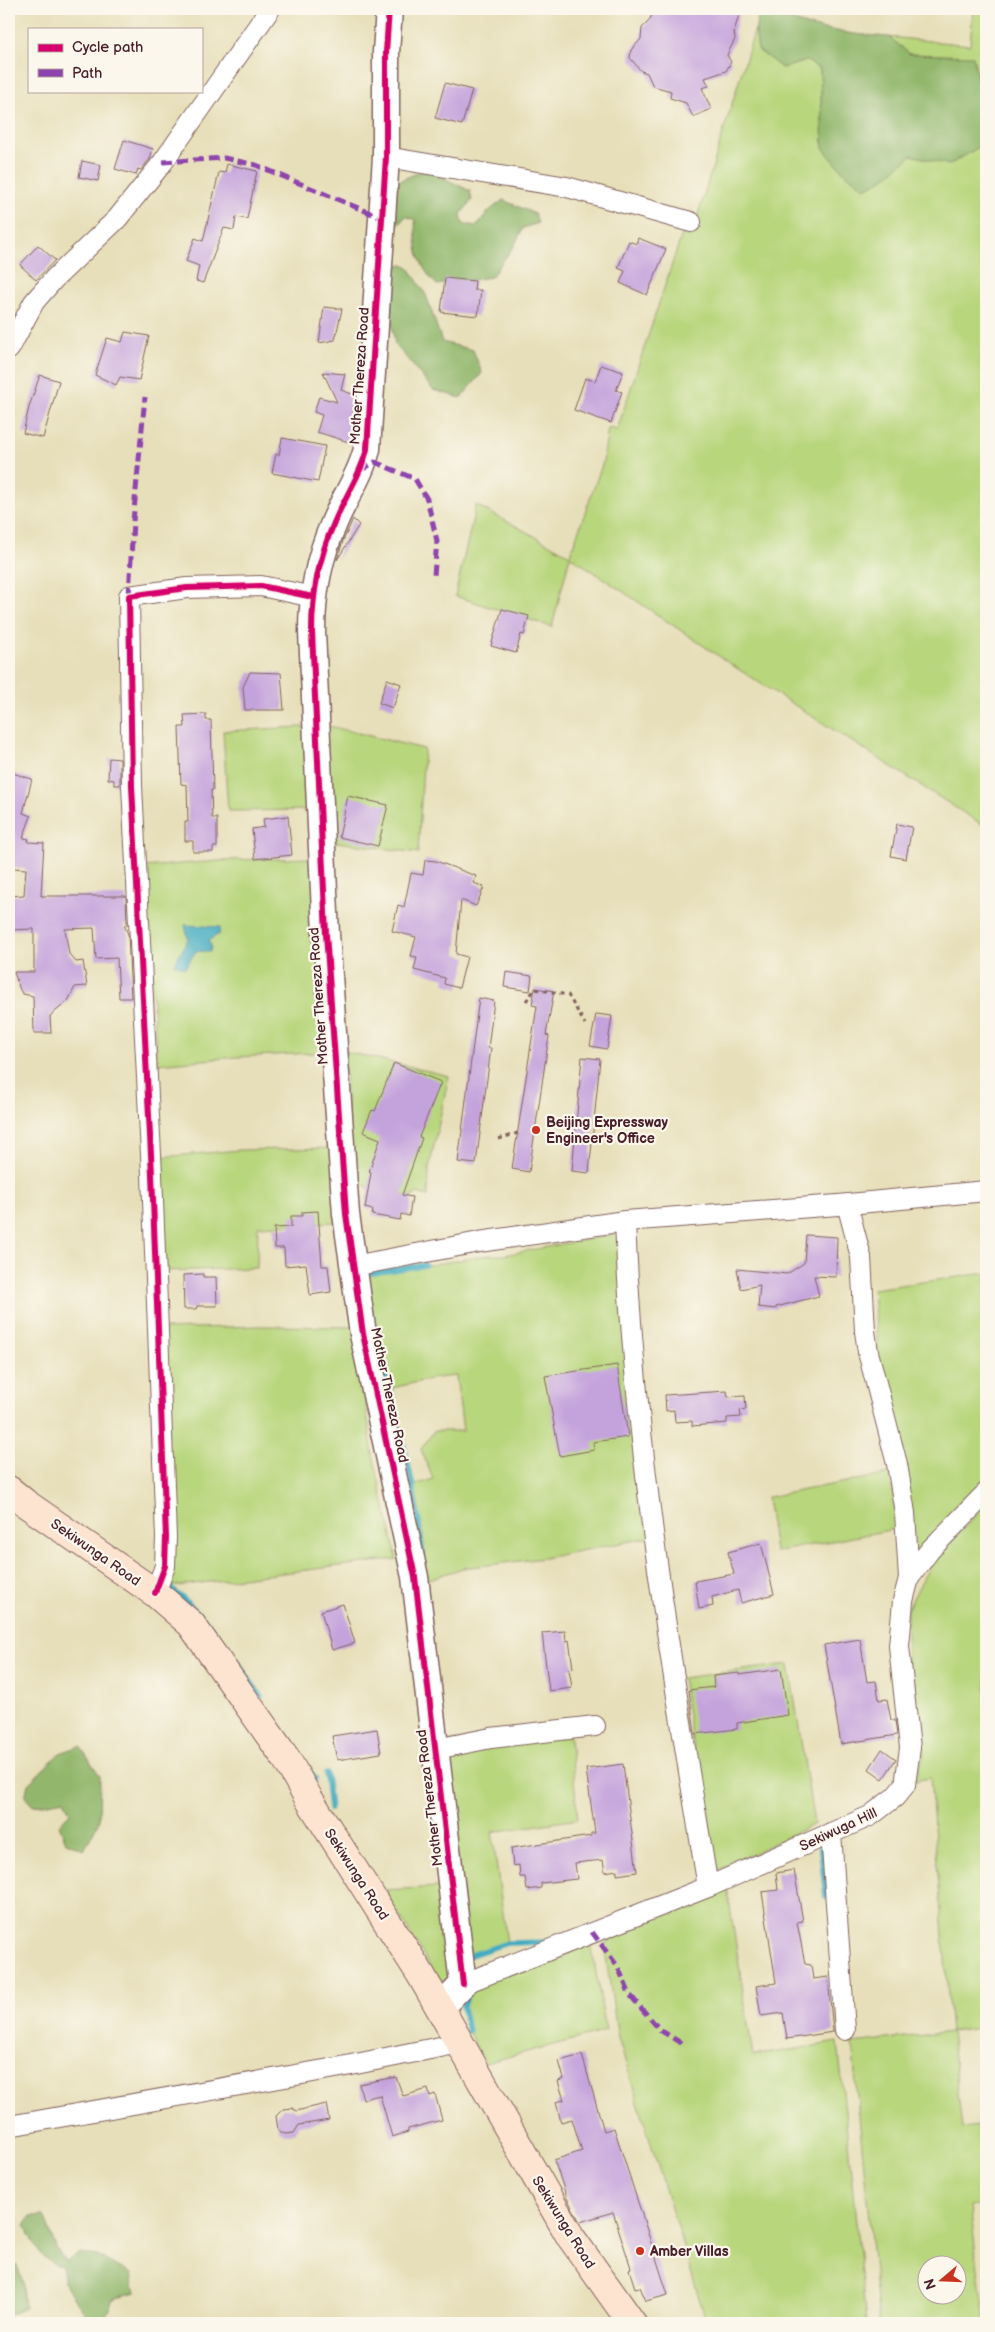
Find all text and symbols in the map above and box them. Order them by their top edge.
legend [28,28,202,92]
text: Cycle path [72,38,143,57]
text: Path [72,64,102,83]
street label: Mother Thereza Road [346,307,373,445]
street label: Mother Thereza Road [305,927,332,1065]
place label: Beijing Expressway Engineer's Office [546,1114,668,1147]
marker: Beijing Expressway Engineer's Office [530,1124,542,1136]
street label: Mother Thereza Road [367,1326,412,1464]
street label: Sekiwunga Road [48,1515,144,1590]
street label: Mother Thereza Road [413,1728,446,1867]
street label: Sekiwuga Hill [797,1804,880,1855]
street label: Sekiwunga Road [321,1825,392,1923]
street label: Sekiwunga Road [528,2173,599,2272]
place label: Amber Villas [649,2243,729,2260]
marker: Amber Villas [634,2245,646,2257]
north arrow [918,2254,968,2304]
text: N [920,2276,940,2292]

